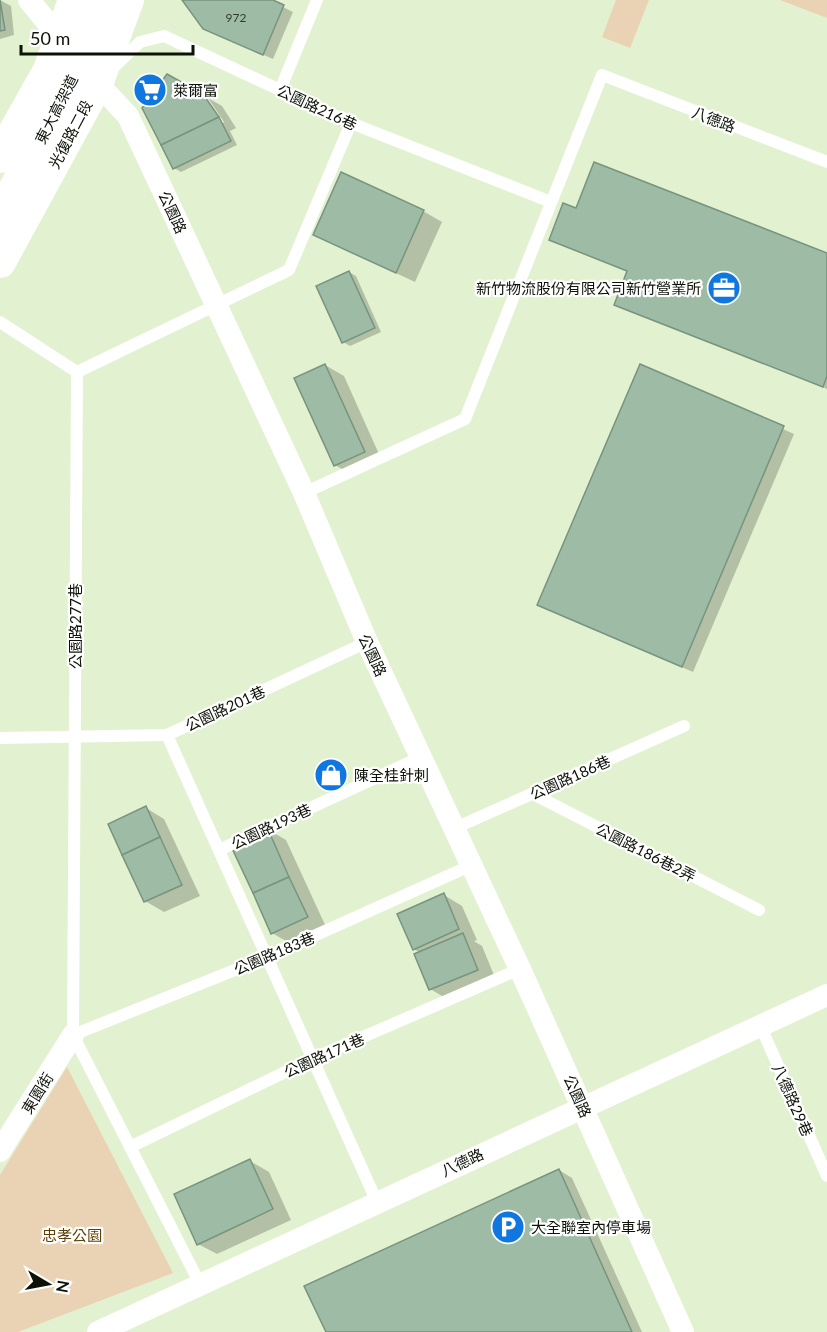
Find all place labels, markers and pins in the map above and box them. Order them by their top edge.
supermarket icon: 萊爾富 [132,72,168,108]
place label: 萊爾富 [173,81,218,99]
office icon: 新竹物流股份有限公司新竹營業所 [706,270,742,306]
place label: 新竹物流股份有限公司新竹營業所 [476,279,701,297]
shop icon: 陳全桂針刺 [313,757,349,793]
place label: 陳全桂針刺 [354,766,429,784]
parking icon: 大全聯室內停車場 [490,1209,526,1245]
place label: 大全聯室內停車場 [531,1218,651,1236]

